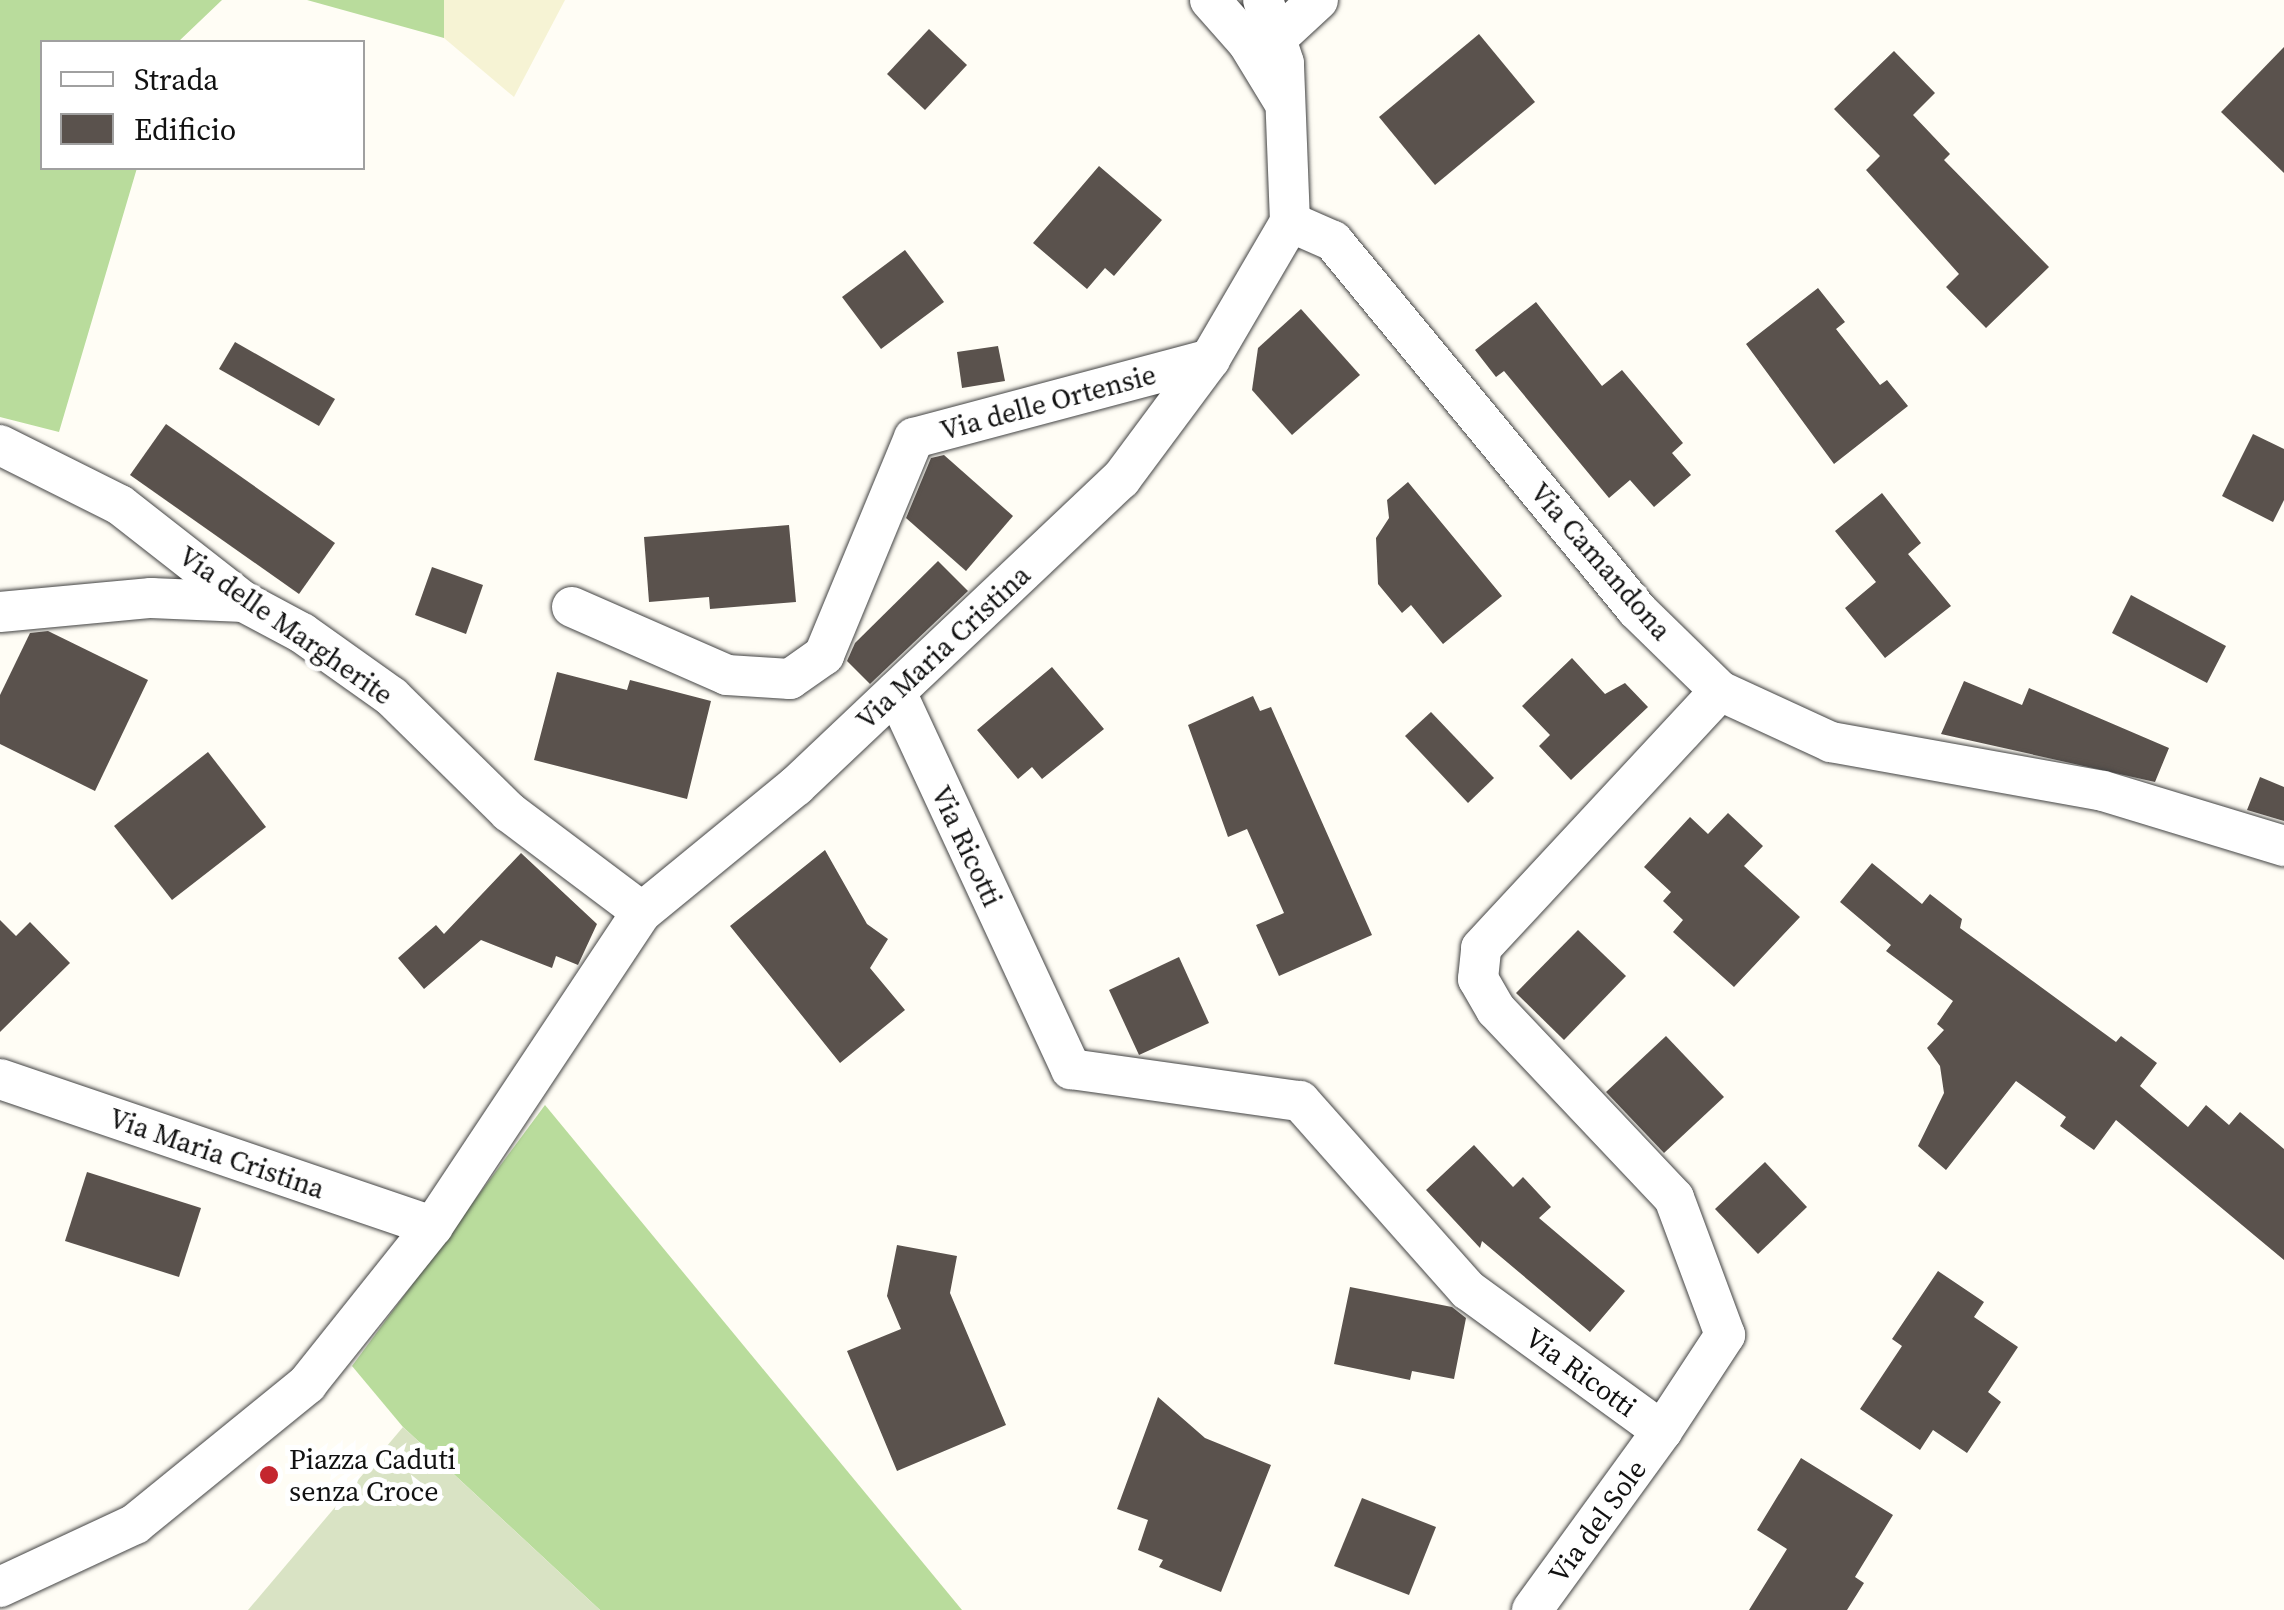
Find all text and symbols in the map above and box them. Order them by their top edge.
legend [40,40,365,170]
text: Strada [134,59,218,100]
text: Edificio [134,109,236,150]
street label: Via delle Ortensie [937,357,1159,447]
street label: Via Camandona [1523,475,1679,647]
street label: Via delle Margherite [172,538,400,712]
street label: Via Maria Cristina [849,558,1037,736]
street label: Via Ricotti [924,780,1010,912]
street label: Via Maria Cristina [105,1100,329,1206]
street label: Via Ricotti [1519,1320,1643,1424]
place label: Piazza Caduti senza Croce [289,1442,456,1508]
street label: Via del Sole [1541,1453,1653,1589]
marker: Piazza Caduti senza Croce [258,1464,280,1486]

